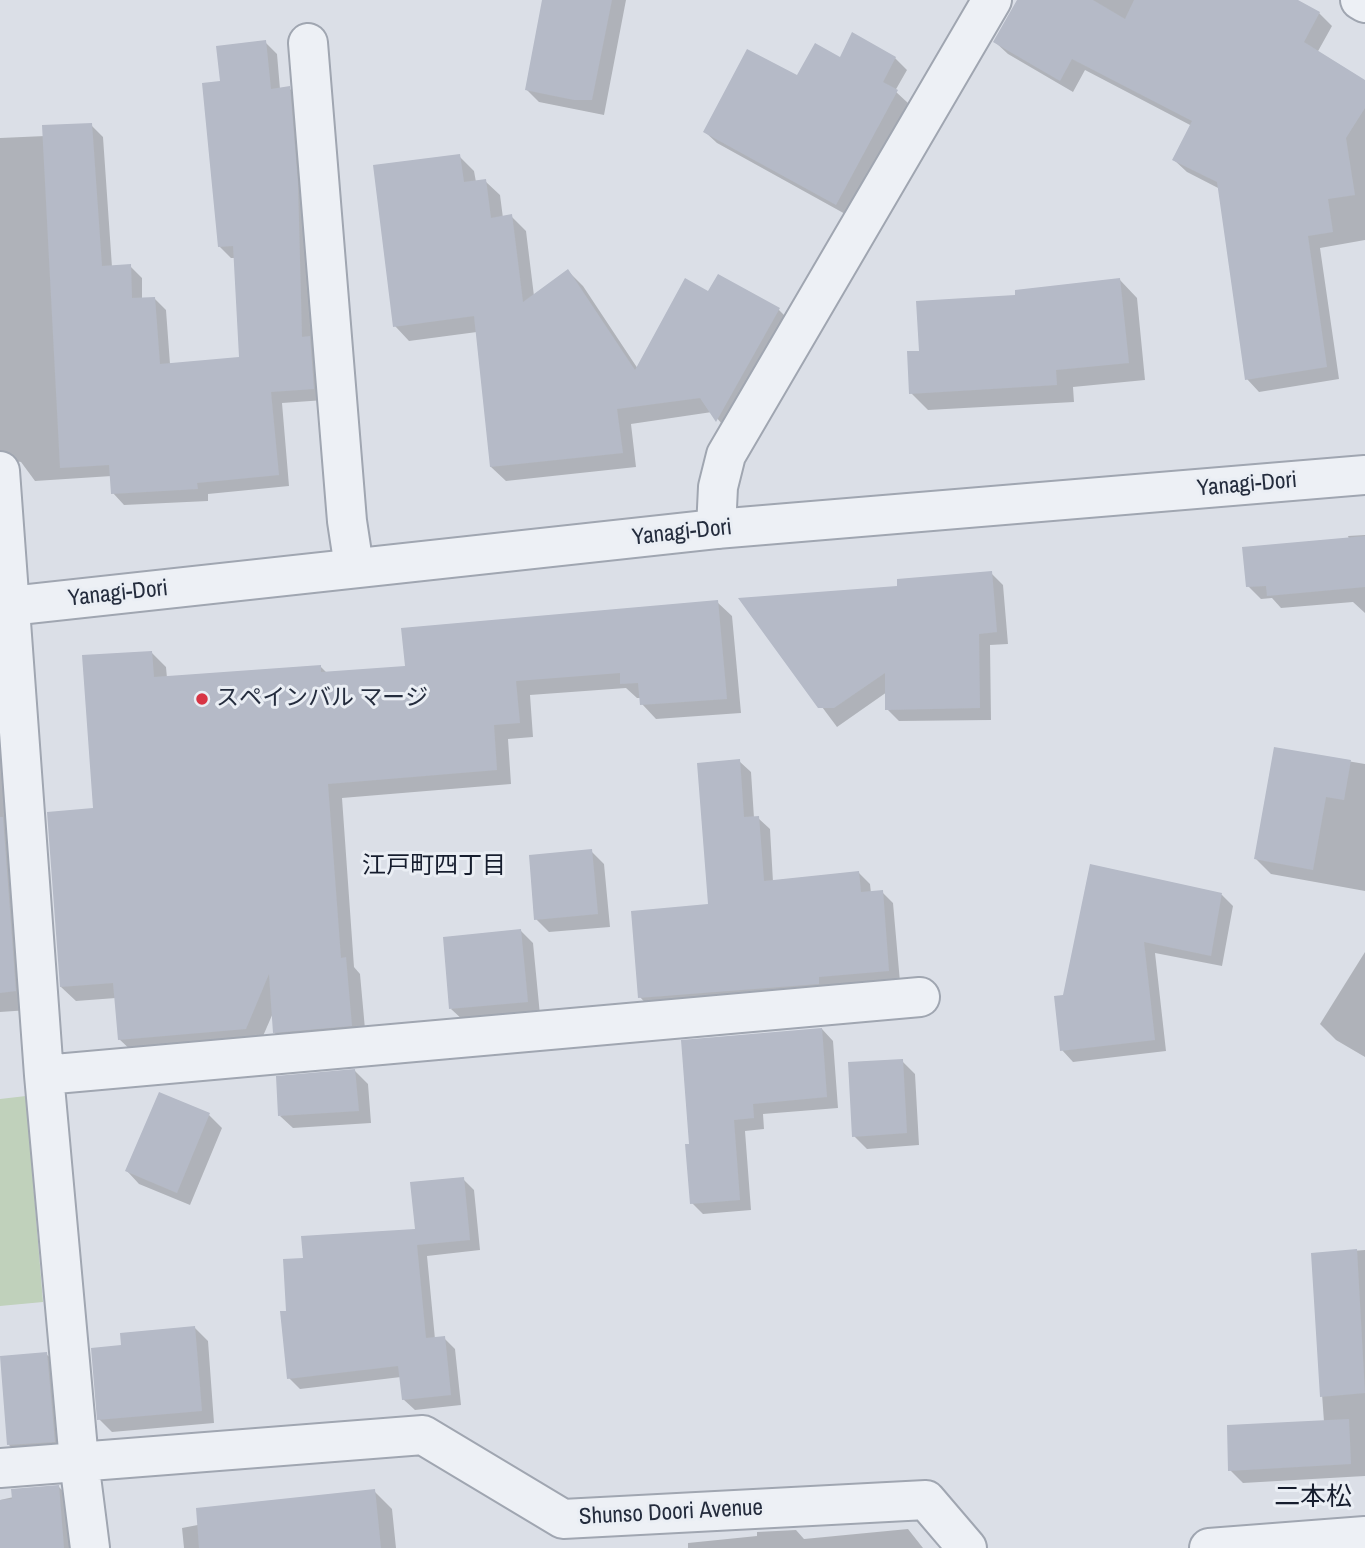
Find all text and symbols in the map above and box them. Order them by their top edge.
street label: Yanagi-Dori [1196,467,1298,503]
street label: Yanagi-Dori [631,514,733,552]
street label: Yanagi-Dori [67,575,169,613]
place label: スペインバル マージ [216,685,428,713]
marker: スペインバル マージ [194,691,210,707]
district label: 江戸町四丁目 [362,853,506,881]
district label: 二本松 [1274,1482,1352,1514]
street label: Shunso Doori Avenue [578,1494,764,1532]

